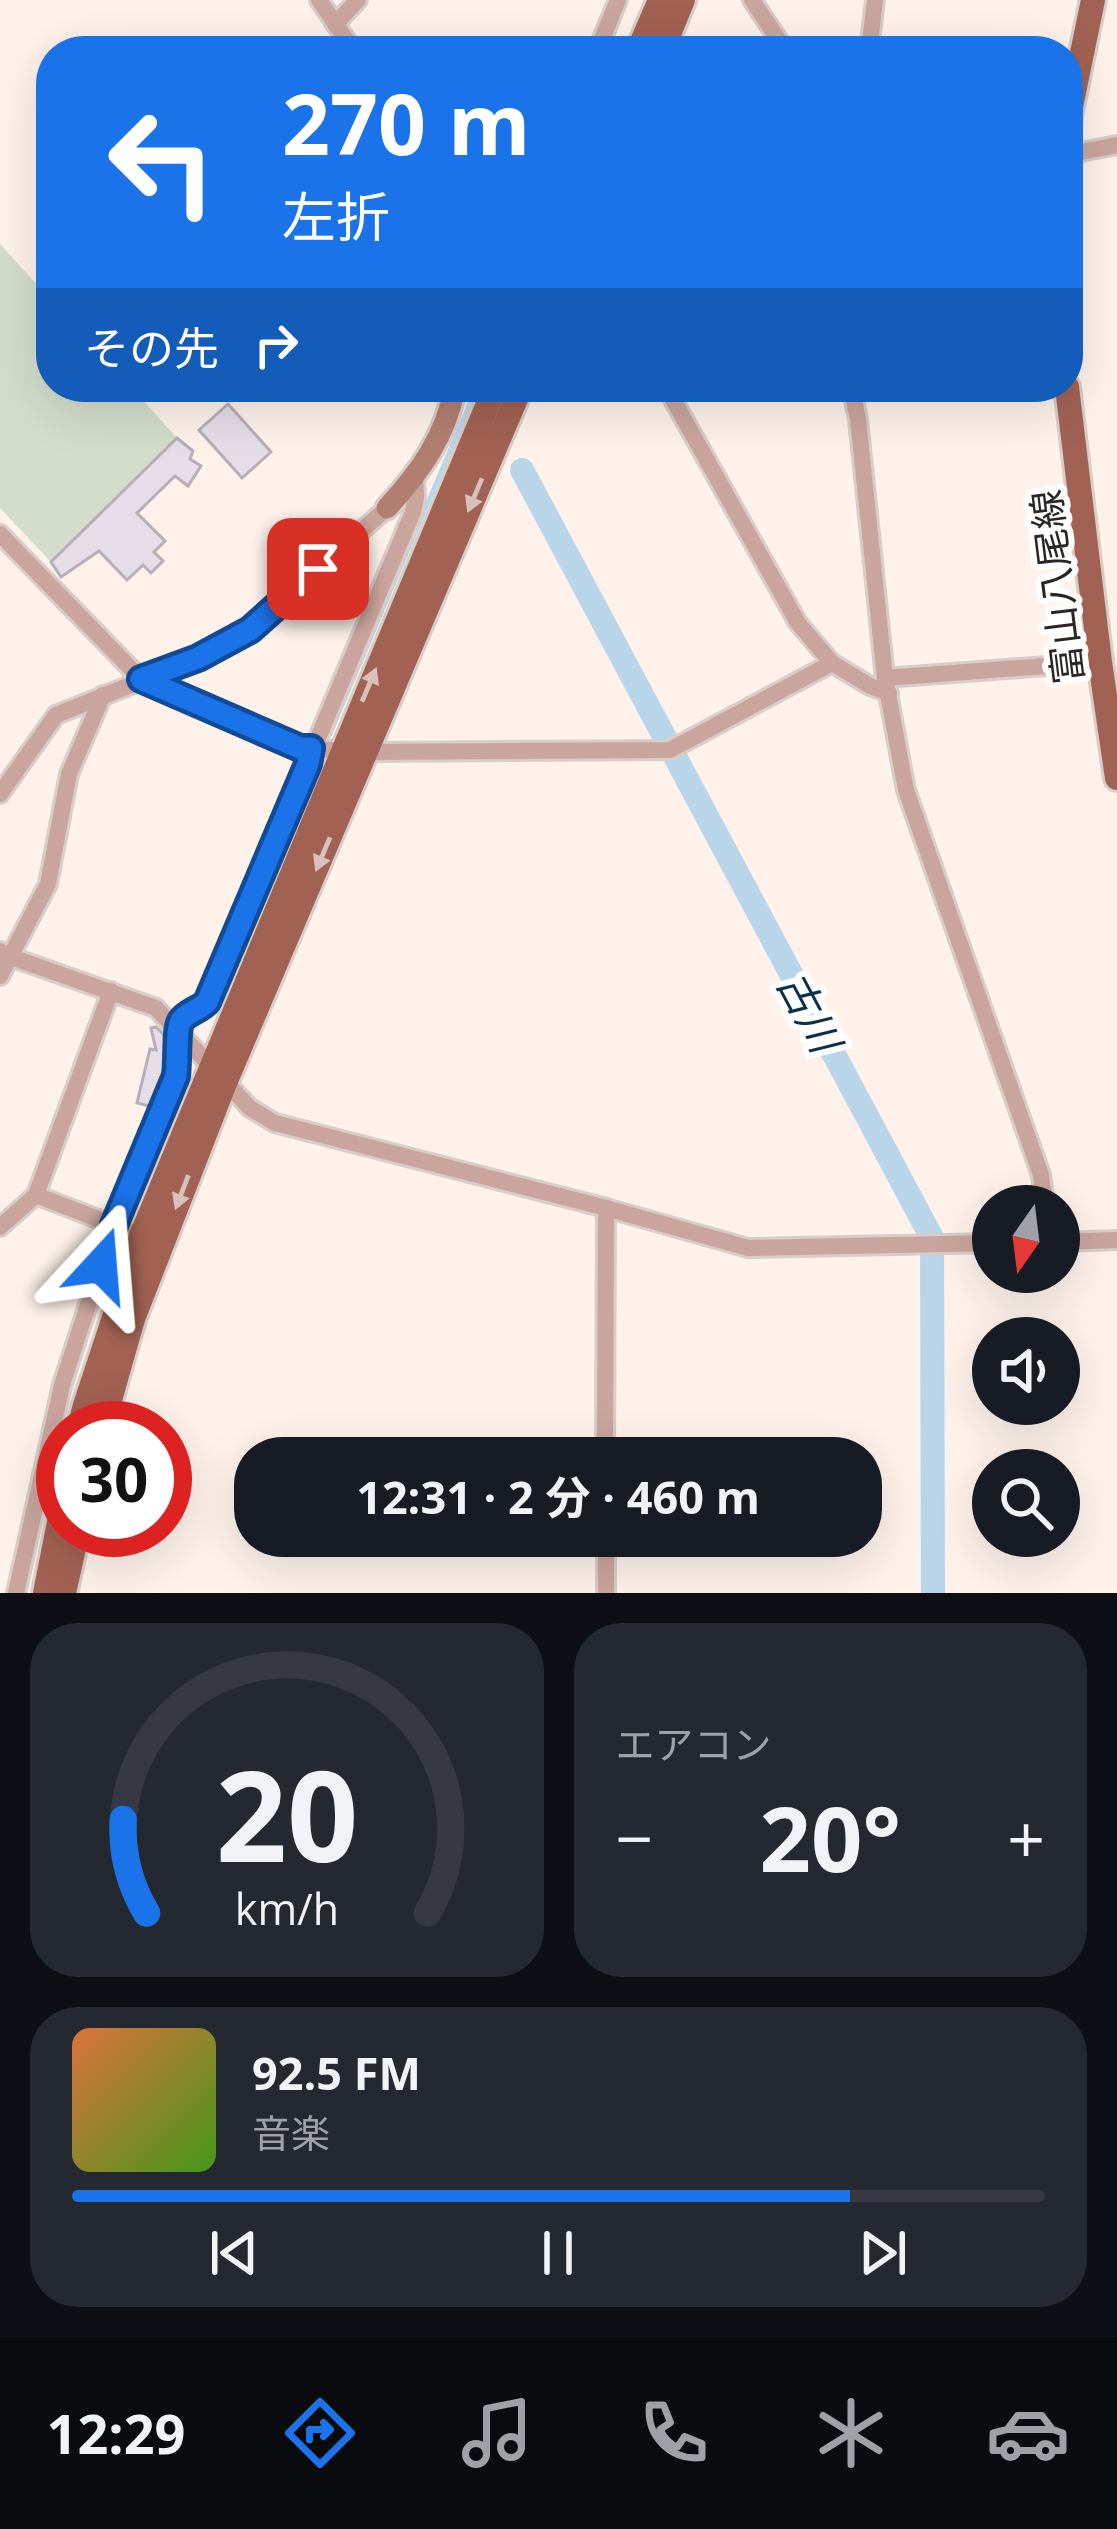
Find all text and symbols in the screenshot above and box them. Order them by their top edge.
text: 270 m [282,65,530,180]
icon: left [84,84,240,240]
text: 左折 [282,179,390,253]
icon: right [243,312,309,378]
text: その先 [84,317,219,378]
one-way arrow [465,477,484,513]
street label: 富山八尾線 [1018,487,1094,687]
pin [267,518,369,620]
icon: arrive [285,536,351,602]
one-way arrow [360,666,379,702]
one-way arrow [312,836,332,871]
water label: 古川 [765,961,857,1065]
one-way arrow [172,1174,191,1210]
north arrow [972,1185,1080,1293]
map controls [972,1185,1080,1557]
position arrow [38,1202,164,1328]
button: sound [972,1317,1080,1425]
speed limit sign: 30 [36,1401,192,1557]
button: search [972,1449,1080,1557]
text: 12:31 · 2 分 · 460 m [356,1466,760,1527]
text: エアコン [616,1717,772,1770]
text: 20 [215,1729,358,1899]
text: 20° [760,1776,901,1898]
text: − [616,1792,653,1882]
text: + [1007,1792,1045,1882]
text: km/h [235,1879,339,1938]
text: 92.5 FM [252,2042,421,2103]
text: 音楽 [252,2106,330,2159]
icon: previous [201,2220,267,2286]
icon: pause [525,2220,591,2286]
icon: next [850,2220,916,2286]
icon: directions [278,2391,362,2475]
icon: music [455,2391,539,2475]
icon: phone [632,2391,716,2475]
icon: climate [809,2391,893,2475]
icon: car [986,2391,1070,2475]
text: 12:29 [47,2396,185,2470]

